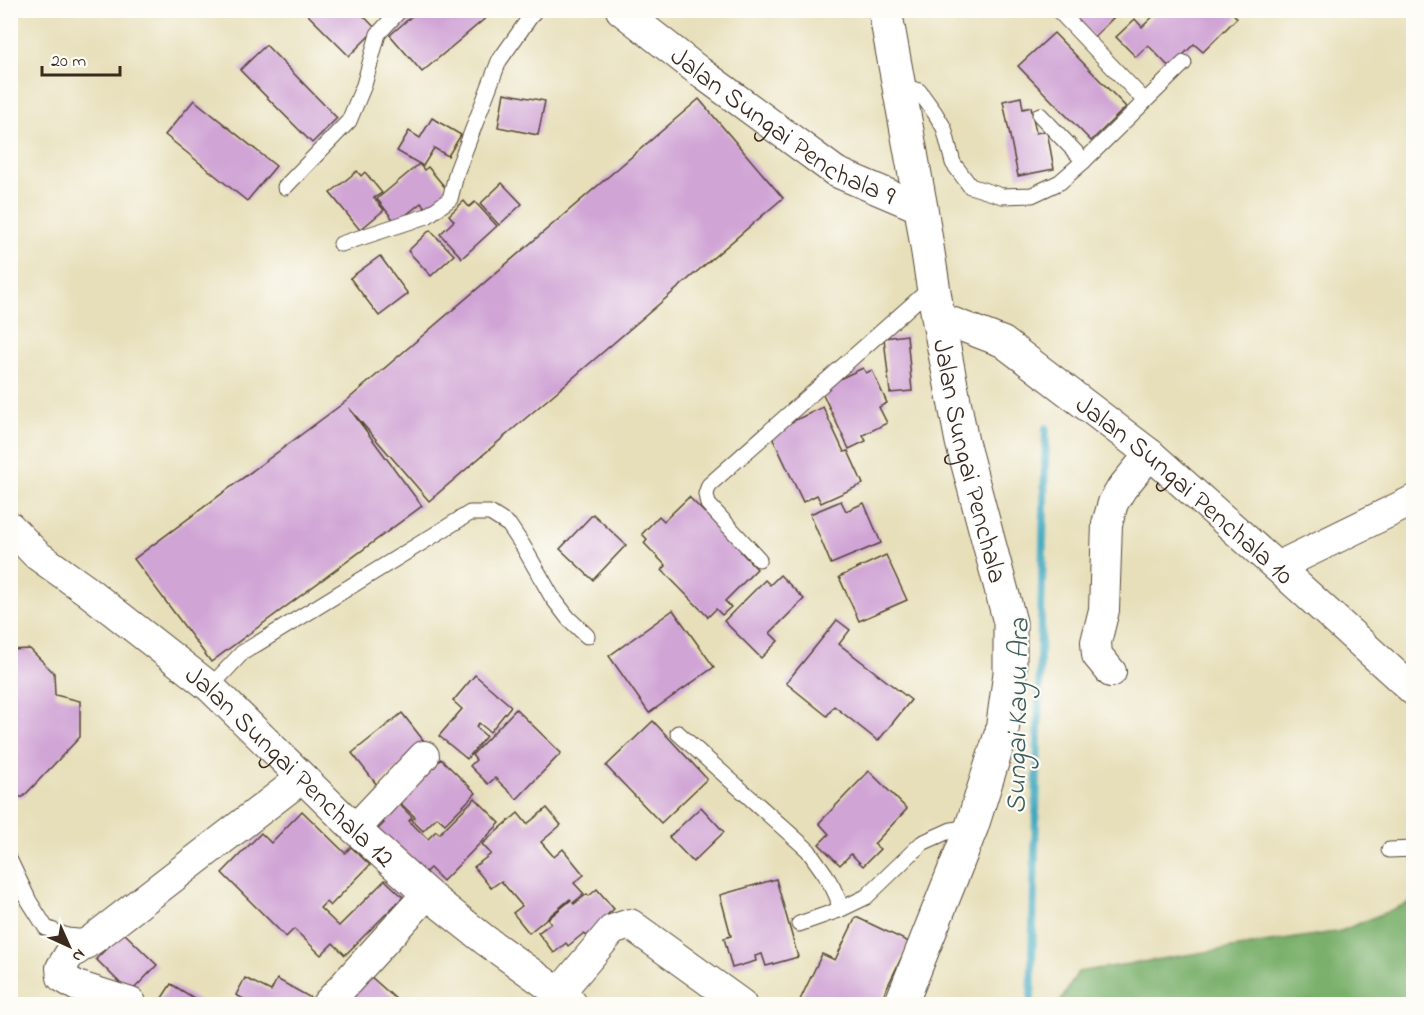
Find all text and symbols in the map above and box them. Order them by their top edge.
scale bar [42,39,120,77]
street label: Jalan Sungai Penchala 9 [661,39,901,217]
text: 20 m [51,49,86,75]
street label: Jalan Sungai Penchala [921,336,1016,588]
street label: Jalan Sungai Penchala 10 [1066,387,1302,595]
water label: Sungai Kayu Ara [997,617,1042,814]
street label: Jalan Sungai Penchala 12 [175,657,402,878]
north arrow [39,916,99,976]
text: N [66,943,91,968]

